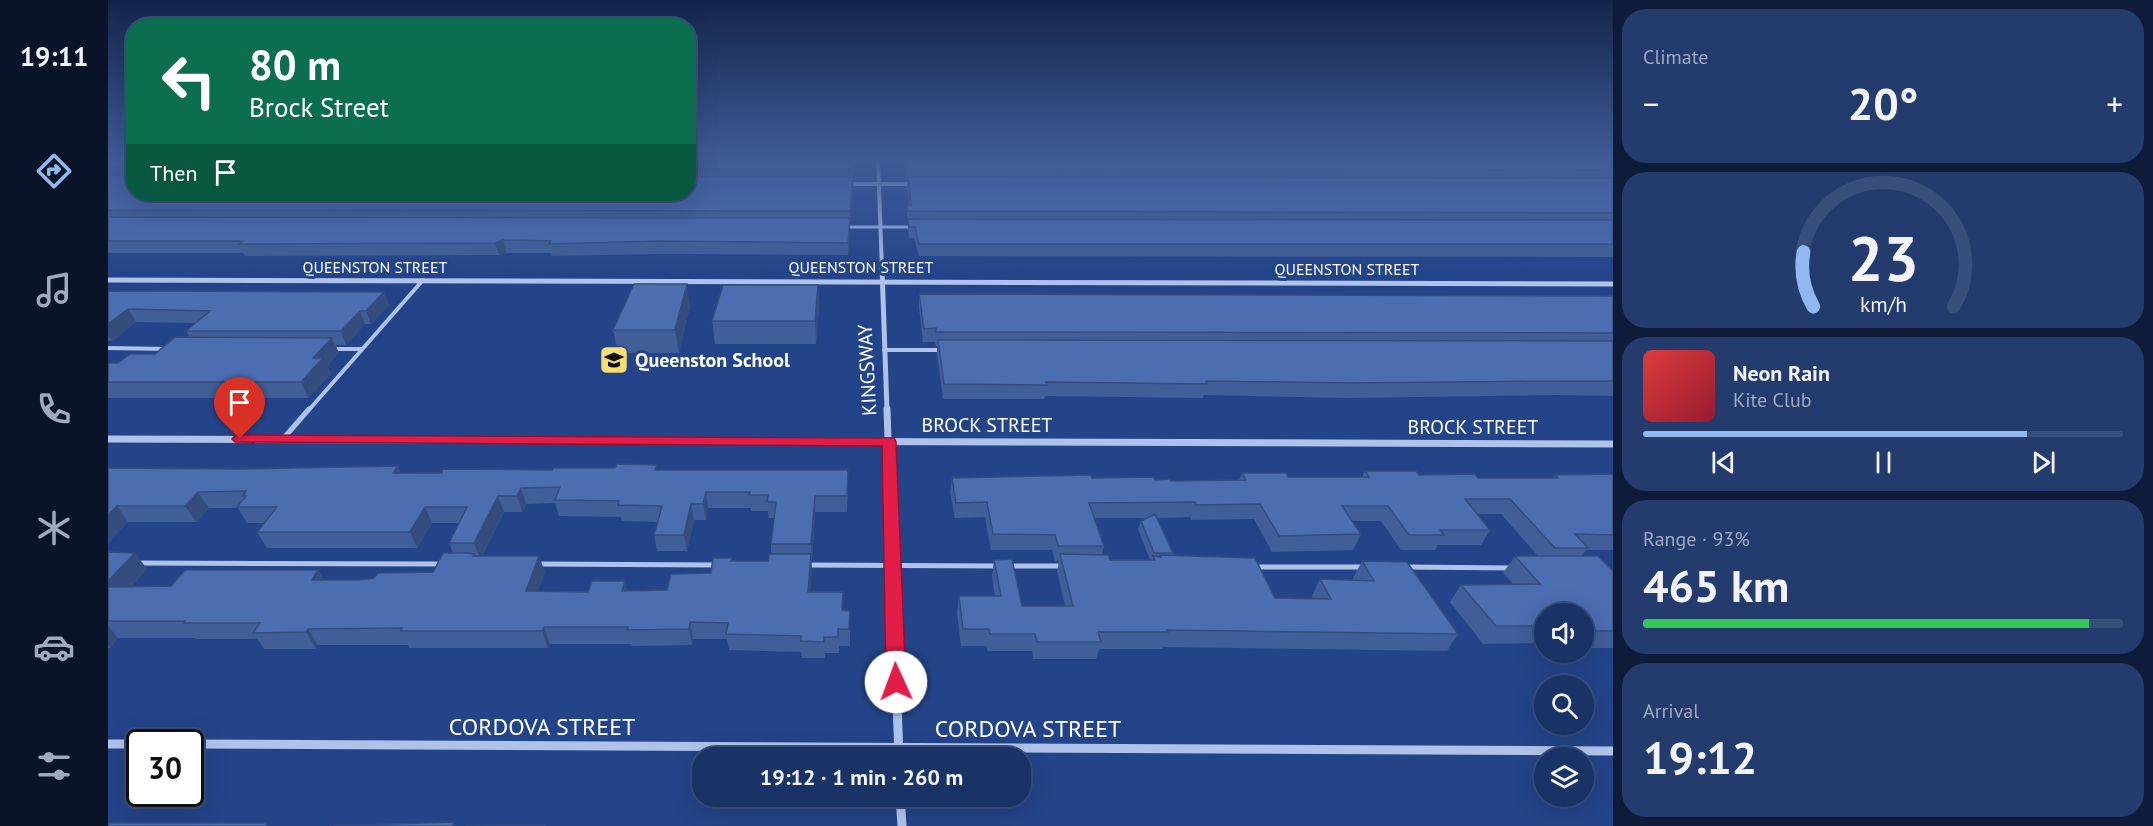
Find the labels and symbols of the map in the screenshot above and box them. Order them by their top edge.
street label: QUEENSTON STREET [303,257,448,277]
street label: QUEENSTON STREET [789,257,934,277]
street label: QUEENSTON STREET [1275,259,1420,279]
street label: KINGSWAY [852,323,882,417]
school or university icon: Queenston School [598,344,630,376]
place label: Queenston School [635,347,790,373]
pin [214,377,265,439]
street label: BROCK STREET [922,412,1052,438]
street label: BROCK STREET [1408,414,1538,440]
position arrow [864,650,928,714]
street label: CORDOVA STREET [449,711,635,742]
street label: CORDOVA STREET [935,713,1121,744]
speed limit sign: 30 [126,729,204,807]

